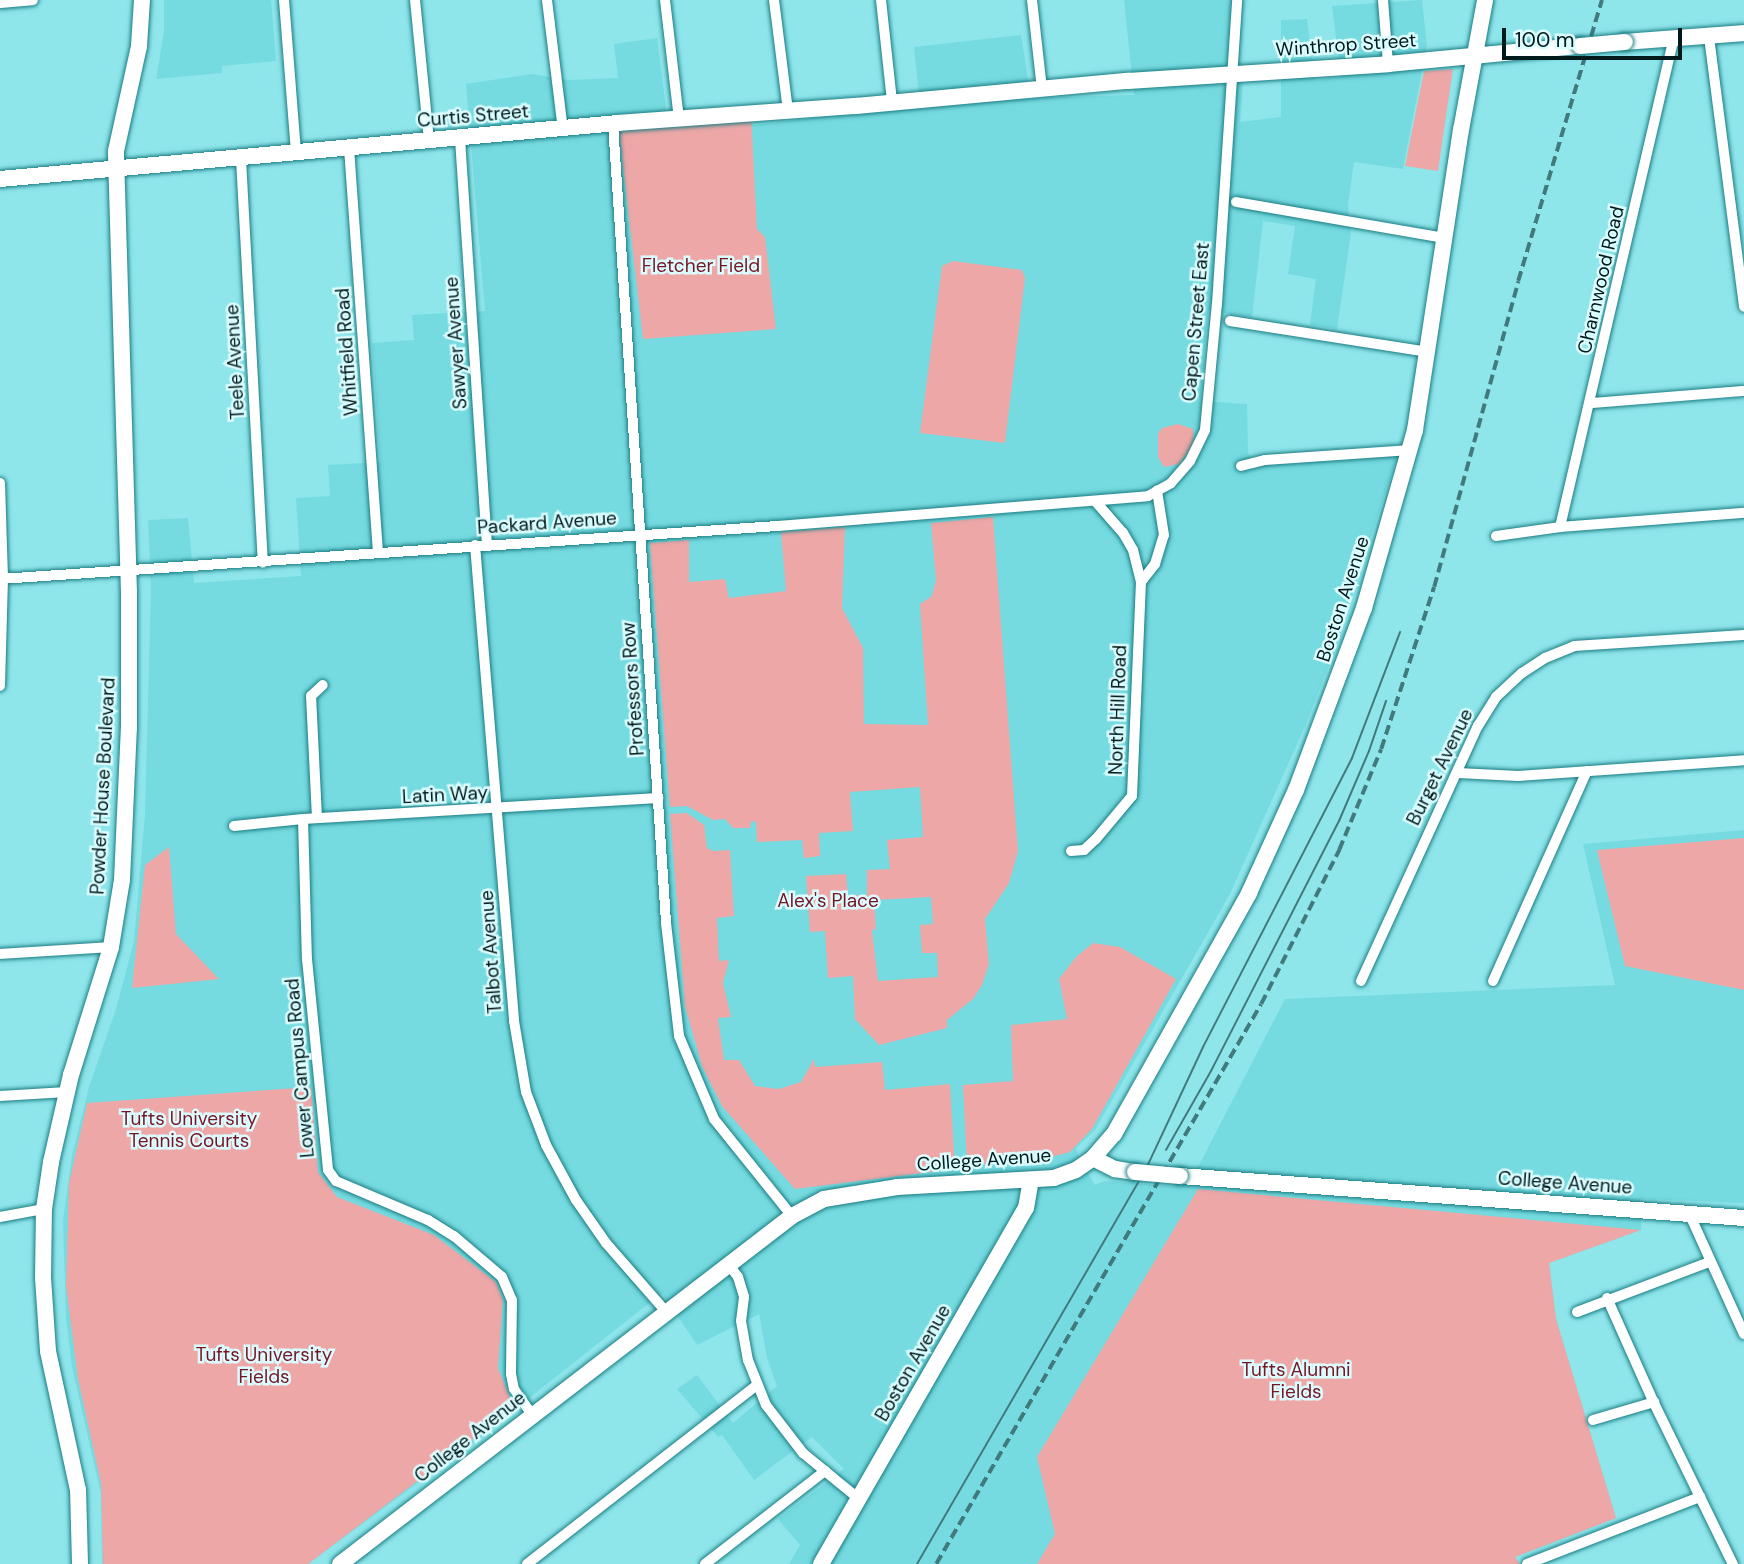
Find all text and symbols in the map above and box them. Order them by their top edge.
scale bar [1506,14,1686,58]
text: 100 m [1515,26,1575,54]
street label: Winthrop Street [1275,29,1417,61]
street label: Curtis Street [416,100,530,132]
street label: Charnwood Road [1573,204,1629,356]
street label: Capen Street East [1178,242,1214,402]
park label: Fletcher Field [642,255,760,277]
street label: Sawyer Avenue [440,276,472,410]
street label: Whitfield Road [331,287,363,417]
street label: Teele Avenue [221,304,249,420]
street label: Packard Avenue [476,507,618,539]
street label: Boston Avenue [1312,533,1374,665]
street label: Professors Row [617,621,649,757]
street label: North Hill Road [1104,645,1132,775]
street label: Powder House Boulevard [86,677,120,895]
street label: Burget Avenue [1402,705,1478,829]
street label: Latin Way [401,781,489,809]
street label: Talbot Avenue [475,890,507,1014]
park label: Alex's Place [777,890,879,912]
street label: Lower Campus Road [281,977,319,1159]
park label: Tufts University Tennis Courts [121,1108,257,1152]
street label: College Avenue [916,1144,1052,1176]
street label: College Avenue [1497,1167,1633,1199]
street label: Boston Avenue [870,1301,956,1425]
park label: Tufts University Fields [196,1344,332,1388]
park label: Tufts Alumni Fields [1241,1359,1351,1403]
street label: College Avenue [410,1387,530,1487]

